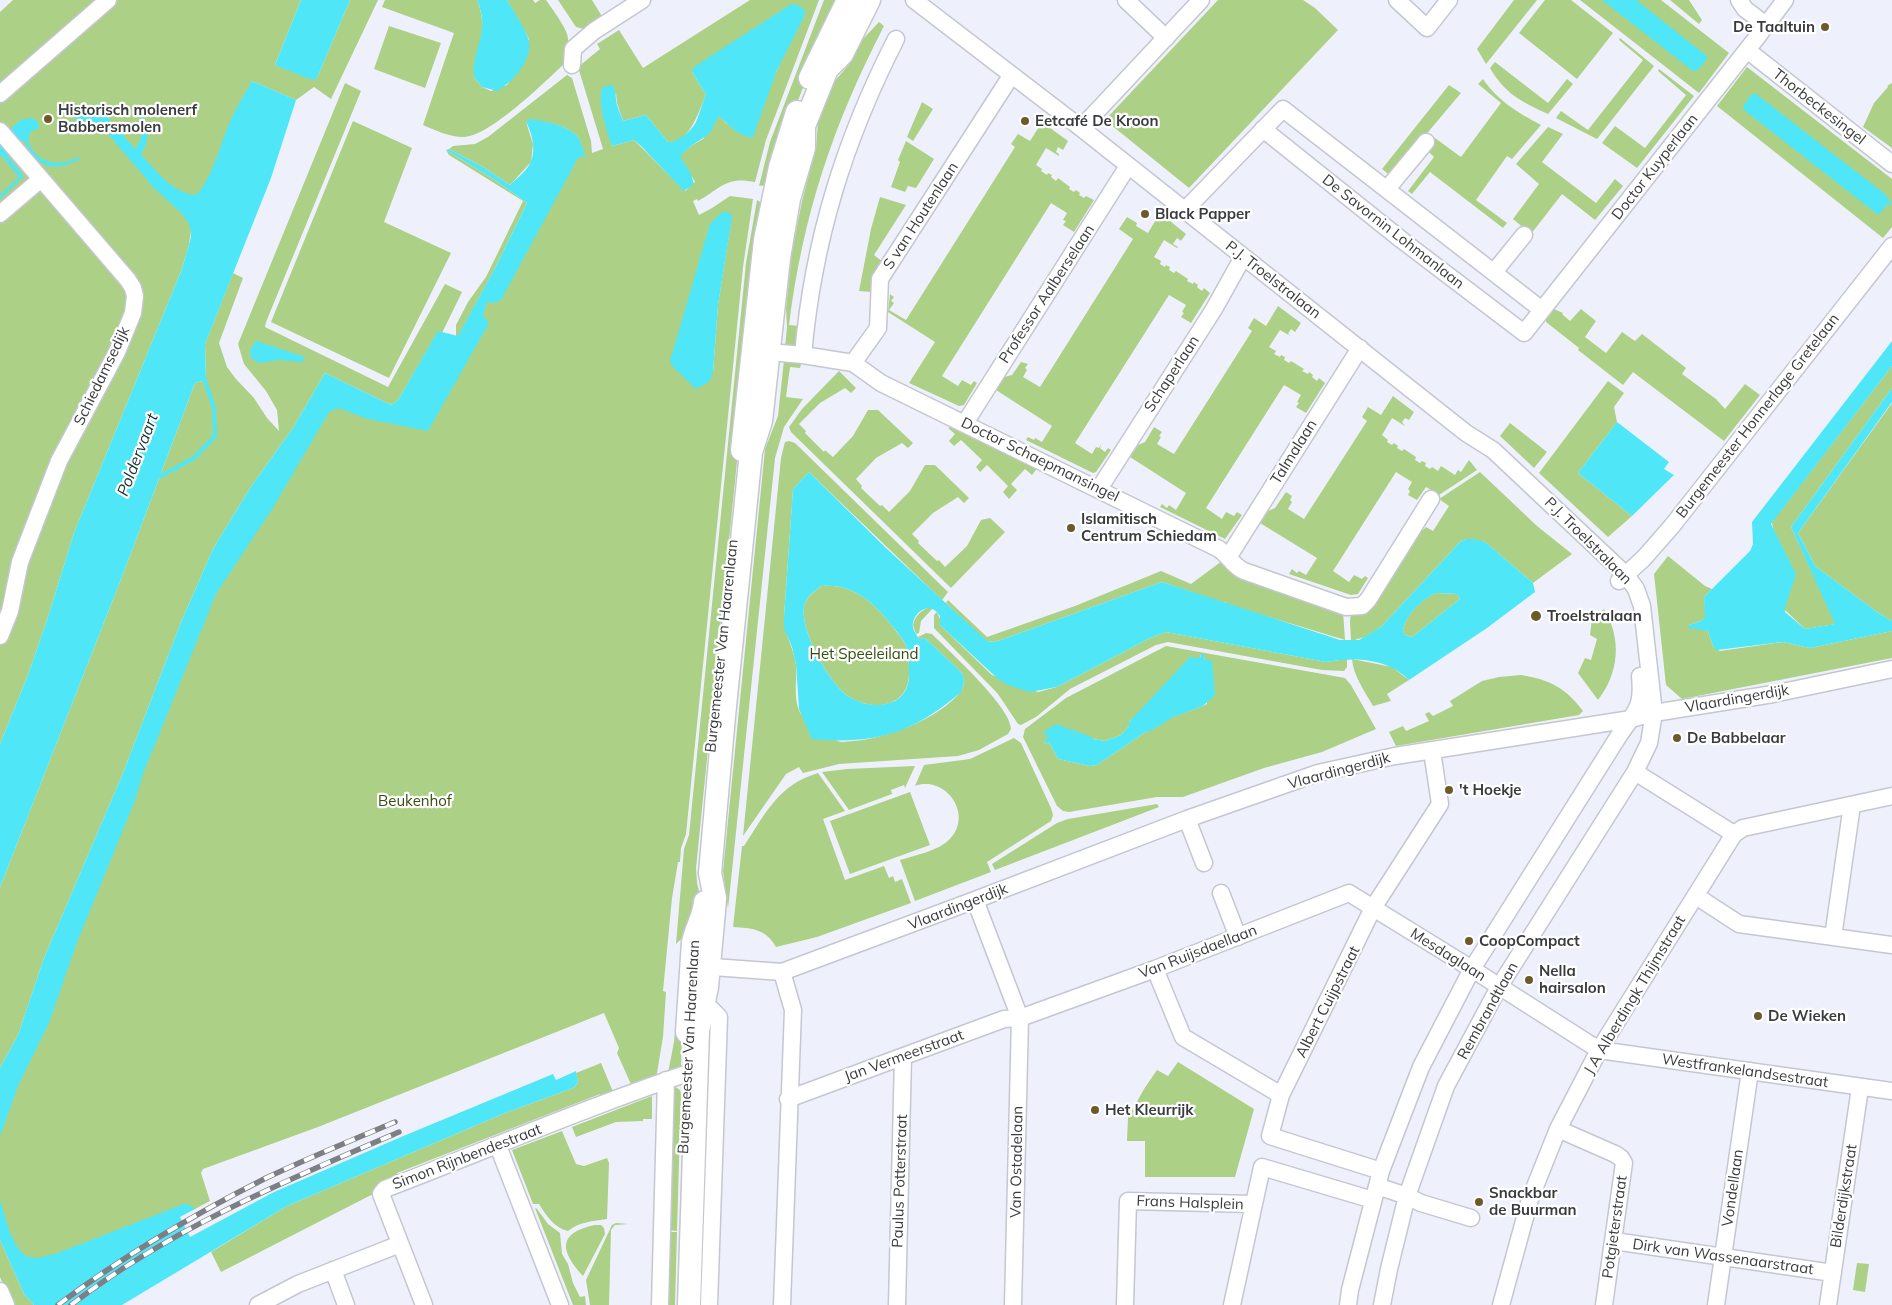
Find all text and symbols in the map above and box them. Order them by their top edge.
place label: De Taaltuin [1733,18,1815,36]
marker: De Taaltuin [1819,21,1831,33]
street label: Thorbeckesingel [1769,65,1869,149]
place label: Historisch molenerf Babbersmolen [58,101,197,136]
street label: Doctor Kuyperlaan [1608,111,1702,223]
place label: Eetcafé De Kroon [1035,112,1158,130]
marker: Historisch molenerf Babbersmolen [42,113,54,125]
marker: Eetcafé De Kroon [1019,115,1031,127]
street label: S van Houtenlaan [880,159,962,273]
street label: De Savornin Lohmanlaan [1318,171,1468,293]
place label: Black Papper [1155,205,1250,223]
marker: Black Papper [1139,208,1151,220]
street label: Professor Aalberselaan [996,221,1098,367]
street label: P.J. Troelstralaan [1222,237,1324,323]
street label: Burgemeester Honnerlage Gretelaan [1673,310,1843,522]
street label: Schiedamsedijk [70,324,134,428]
street label: Schaperlaan [1141,332,1203,416]
water label: Poldervaart [113,411,163,499]
street label: Doctor Schaepmansingel [958,414,1122,506]
street label: Talmalaan [1267,416,1321,488]
street label: P.J. Troelstralaan [1541,494,1635,588]
place label: Islamitisch Centrum Schiedam [1081,510,1217,545]
marker: Islamitisch Centrum Schiedam [1065,522,1077,534]
street label: Burgemeester Van Haarenlaan [702,538,742,754]
place label: Troelstralaan [1547,607,1642,625]
marker: Troelstralaan [1529,609,1543,623]
park label: Het Speeleiland [809,645,919,663]
street label: Vlaardingerdijk [1684,681,1790,717]
place label: De Babbelaar [1687,729,1786,747]
marker: De Babbelaar [1671,732,1683,744]
street label: Vlaardingerdijk [1286,749,1392,793]
place label: 't Hoekje [1459,781,1522,799]
marker: 't Hoekje [1443,784,1455,796]
park label: Beukenhof [378,792,452,810]
street label: Vlaardingerdijk [906,880,1010,934]
street label: J A Alberdingk Thijmstraat [1580,912,1690,1078]
street label: Van Ruijsdaellaan [1136,921,1260,983]
street label: Mesdaglaan [1407,925,1489,985]
place label: CoopCompact [1479,932,1580,950]
marker: CoopCompact [1463,935,1475,947]
street label: Burgemeester Van Haarenlaan [674,939,704,1155]
street label: Albert Cuijpstraat [1292,943,1364,1061]
street label: Rembrandtlaan [1454,959,1522,1063]
place label: Nella hairsalon [1539,962,1606,997]
marker: Nella hairsalon [1523,974,1535,986]
place label: De Wieken [1768,1007,1846,1025]
marker: De Wieken [1752,1010,1764,1022]
street label: Jan Vermeerstraat [842,1026,966,1086]
street label: Westfrankelandsestraat [1661,1050,1829,1092]
place label: Het Kleurrijk [1105,1101,1194,1119]
marker: Het Kleurrijk [1089,1104,1101,1116]
street label: Van Ostadelaan [1007,1106,1027,1218]
street label: Paulus Potterstraat [889,1114,911,1248]
street label: Simon Rijnbendestraat [390,1120,544,1194]
street label: Bilderdijkstraat [1827,1143,1861,1249]
street label: Vondellaan [1719,1148,1747,1228]
street label: Potgieterstraat [1599,1174,1631,1280]
place label: Snackbar de Buurman [1489,1184,1577,1219]
street label: Frans Halsplein [1136,1192,1244,1214]
marker: Snackbar de Buurman [1473,1196,1485,1208]
street label: Dirk van Wassenaarstraat [1631,1235,1815,1279]

